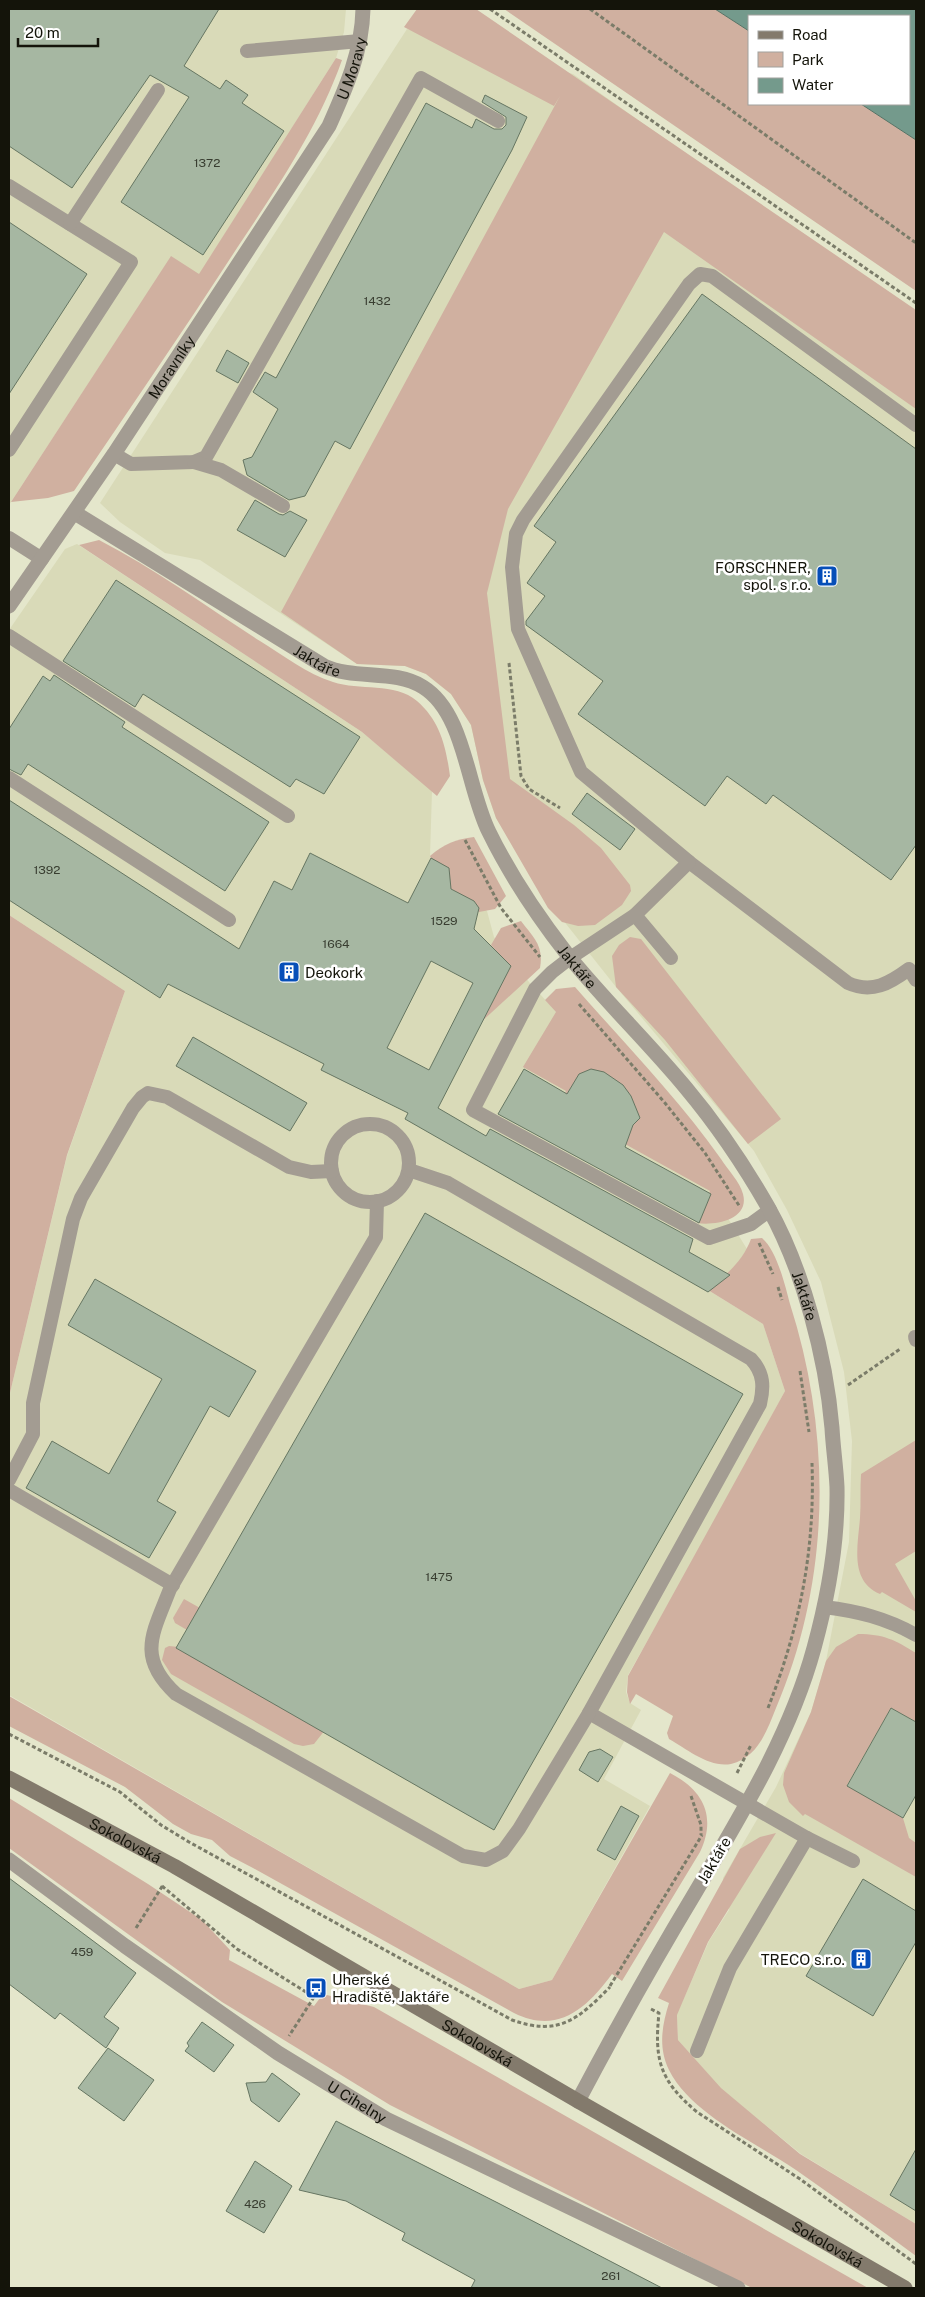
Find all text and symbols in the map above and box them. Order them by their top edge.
scale bar [18,15,98,47]
legend [748,15,910,105]
text: 20 m [25,24,60,41]
text: Road [792,26,828,43]
street label: U Moravy [333,35,369,102]
text: Park [792,51,824,68]
text: Water [792,76,834,93]
house number: 1372 [194,156,220,170]
house number: 1432 [363,294,391,308]
street label: Moravníky [144,332,198,402]
place label: FORSCHNER, spol. s r.o. [715,559,811,593]
building icon: FORSCHNER, spol. s r.o. [815,564,839,588]
street label: Jaktáře [291,641,342,680]
house number: 1392 [33,863,61,877]
house number: 1529 [430,914,458,928]
house number: 1664 [322,937,350,951]
street label: Jaktáře [555,942,600,991]
building icon: Deokork [277,960,301,984]
place label: Deokork [305,964,363,981]
street label: Jaktáře [789,1269,821,1322]
house number: 1475 [425,1570,453,1584]
street label: Sokolovská [87,1814,164,1866]
street label: Jaktáře [694,1834,734,1886]
house number: 459 [71,1945,93,1959]
building icon: TRECO s.r.o. [849,1947,873,1971]
place label: TRECO s.r.o. [761,1951,845,1968]
place label: Uherské Hradiště, Jaktáře [332,1971,449,2005]
bus stop icon: Uherské Hradiště, Jaktáře [304,1976,328,2000]
street label: Sokolovská [439,2015,516,2070]
street label: U Cihelny [325,2077,390,2126]
house number: 426 [244,2197,266,2211]
street label: Sokolovská [789,2217,866,2271]
house number: 261 [601,2269,621,2283]

